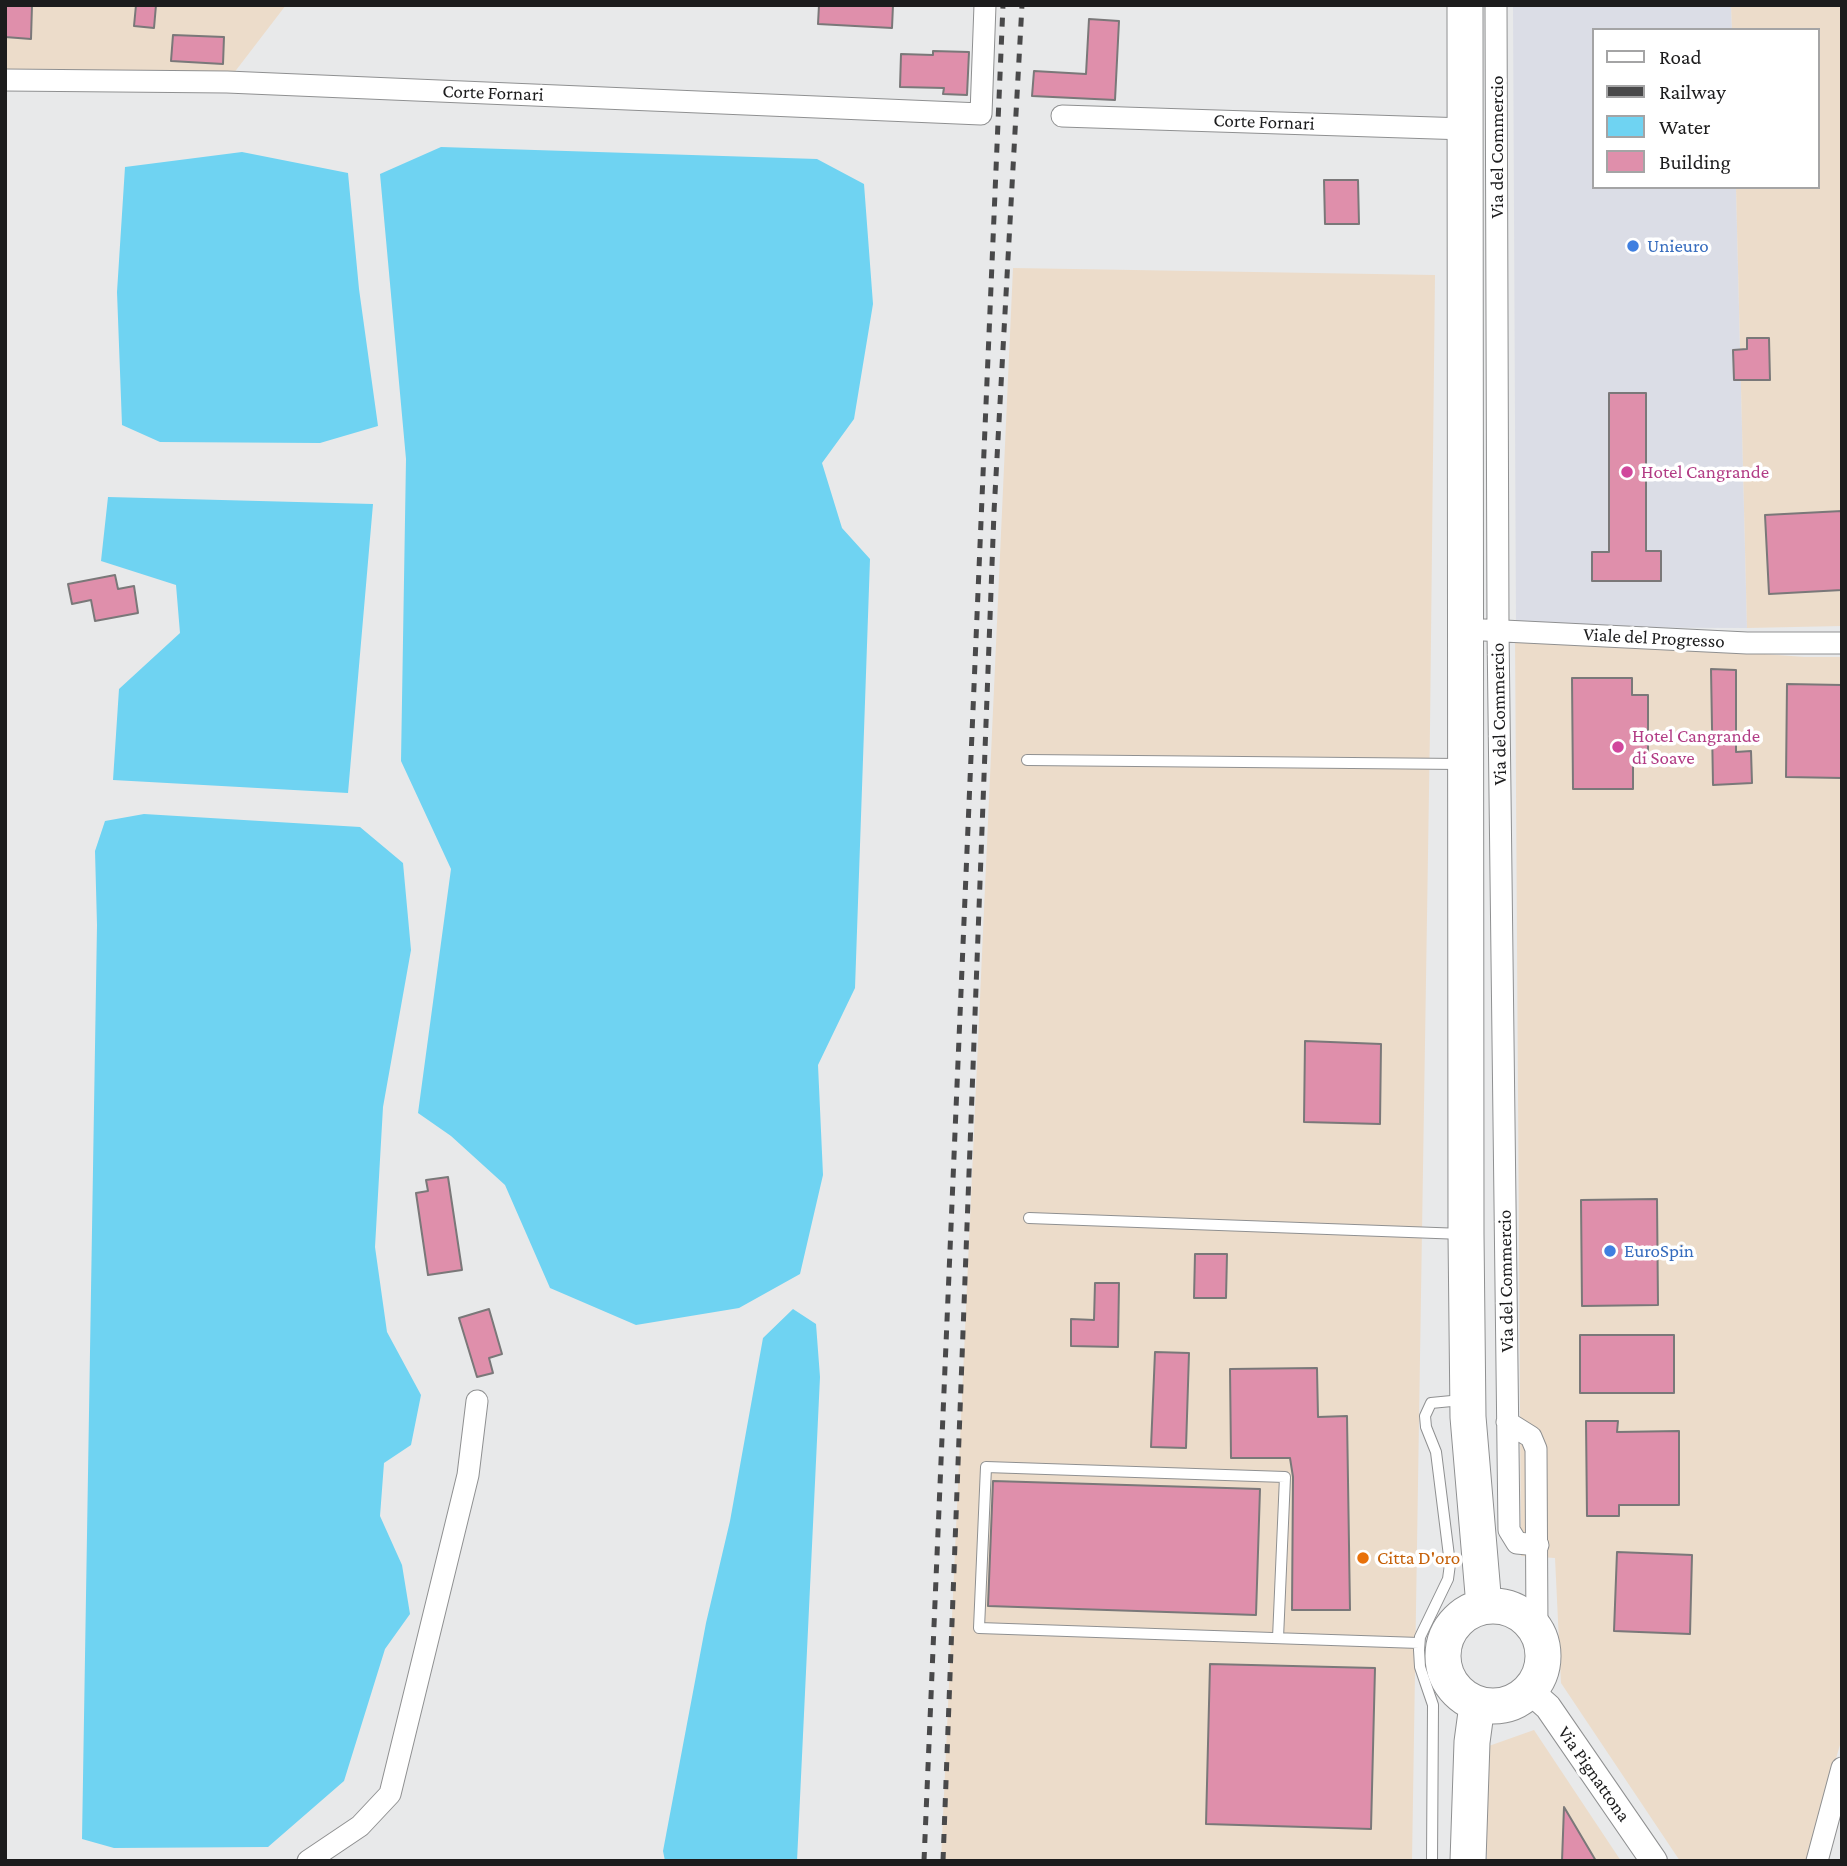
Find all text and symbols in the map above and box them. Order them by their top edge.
legend [1591,28,1819,189]
text: Road [1659,45,1702,69]
street label: Via del Commercio [1486,76,1508,218]
street label: Corte Fornari [442,80,544,106]
text: Railway [1659,80,1726,104]
street label: Corte Fornari [1213,109,1315,135]
text: Water [1659,115,1711,139]
text: Building [1659,150,1731,174]
place label: Unieuro [1647,235,1709,257]
marker: Unieuro [1625,238,1641,254]
place label: Hotel Cangrande [1641,461,1769,483]
marker: Hotel Cangrande [1619,464,1635,480]
street label: Viale del Progresso [1583,623,1725,653]
street label: Via del Commercio [1486,642,1512,786]
place label: Hotel Cangrande di Soave [1632,725,1760,769]
marker: Hotel Cangrande di Soave [1610,739,1626,755]
street label: Via del Commercio [1493,1209,1519,1353]
place label: EuroSpin [1624,1240,1694,1262]
marker: EuroSpin [1602,1243,1618,1259]
place label: Citta D'oro [1377,1547,1460,1569]
marker: Citta D'oro [1355,1550,1371,1566]
street label: Via Pignattona [1553,1722,1635,1826]

